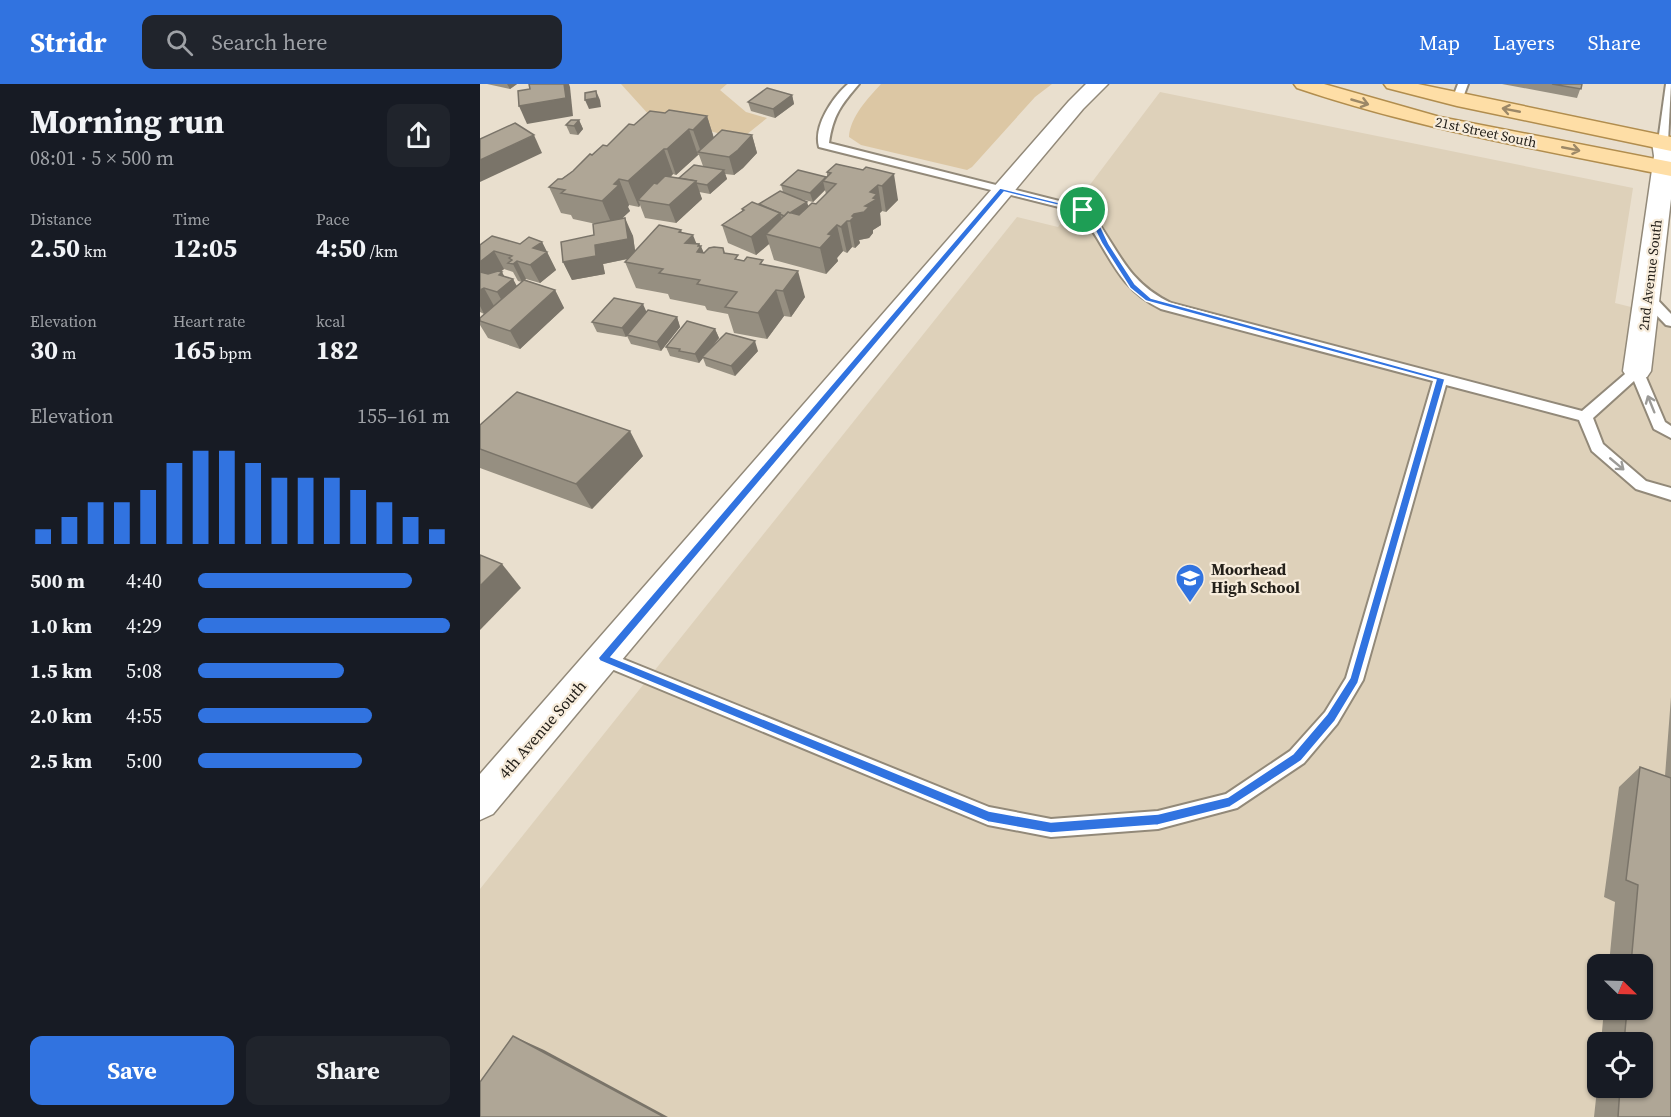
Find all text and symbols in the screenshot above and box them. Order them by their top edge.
search box [142,15,562,69]
text: Stridr [30,23,106,61]
icon: search [163,26,196,59]
text: Search here [211,27,327,57]
text: Map [1419,28,1460,57]
text: Layers [1493,28,1555,57]
text: Share [1588,28,1641,57]
one-way arrow [1350,97,1369,108]
text: Morning run [30,99,224,144]
button: share [387,104,450,167]
one-way arrow [1502,104,1521,116]
street label: 21st Street South [1433,111,1539,153]
text: 08:01 · 5 × 500 m [30,144,174,172]
one-way arrow [1560,144,1580,155]
pin [1057,184,1108,235]
icon: arrive [1066,193,1099,226]
text: Distance [30,208,92,230]
text: Time [173,208,210,230]
text: Pace [316,208,350,230]
street label: 2nd Avenue South [1633,218,1667,332]
text: 2.50 [30,230,80,266]
text: 12:05 [173,230,237,266]
text: 4:50 [316,230,366,266]
text: km [80,240,107,262]
text: /km [366,240,398,262]
text: Elevation [30,310,97,332]
text: Heart rate [173,310,245,332]
text: kcal [316,310,345,332]
text: 30 [30,332,58,368]
text: 165 [173,332,215,368]
text: 182 [316,332,358,368]
text: m [58,342,76,364]
text: bpm [215,342,252,364]
one-way arrow [1645,396,1656,414]
text: Elevation [30,402,114,430]
text: 155–161 m [357,402,450,430]
one-way arrow [1609,457,1624,471]
place label: Moorhead High School [1211,558,1300,598]
school or university icon: Moorhead High School [1174,562,1206,604]
text: 500 m [30,567,85,595]
text: 4:40 [126,567,162,595]
text: 1.0 km [30,612,92,640]
text: 4:29 [126,612,162,640]
text: 1.5 km [30,657,92,685]
text: 5:08 [126,657,162,685]
street label: 4th Avenue South [493,675,591,783]
text: 2.0 km [30,702,92,730]
text: 4:55 [126,702,162,730]
text: 2.5 km [30,747,92,775]
text: 5:00 [126,747,162,775]
north arrow [1587,954,1653,1020]
map controls [1587,954,1653,1098]
button: locate [1587,1032,1653,1098]
button: Save [30,1036,234,1105]
button: Share [246,1036,450,1105]

